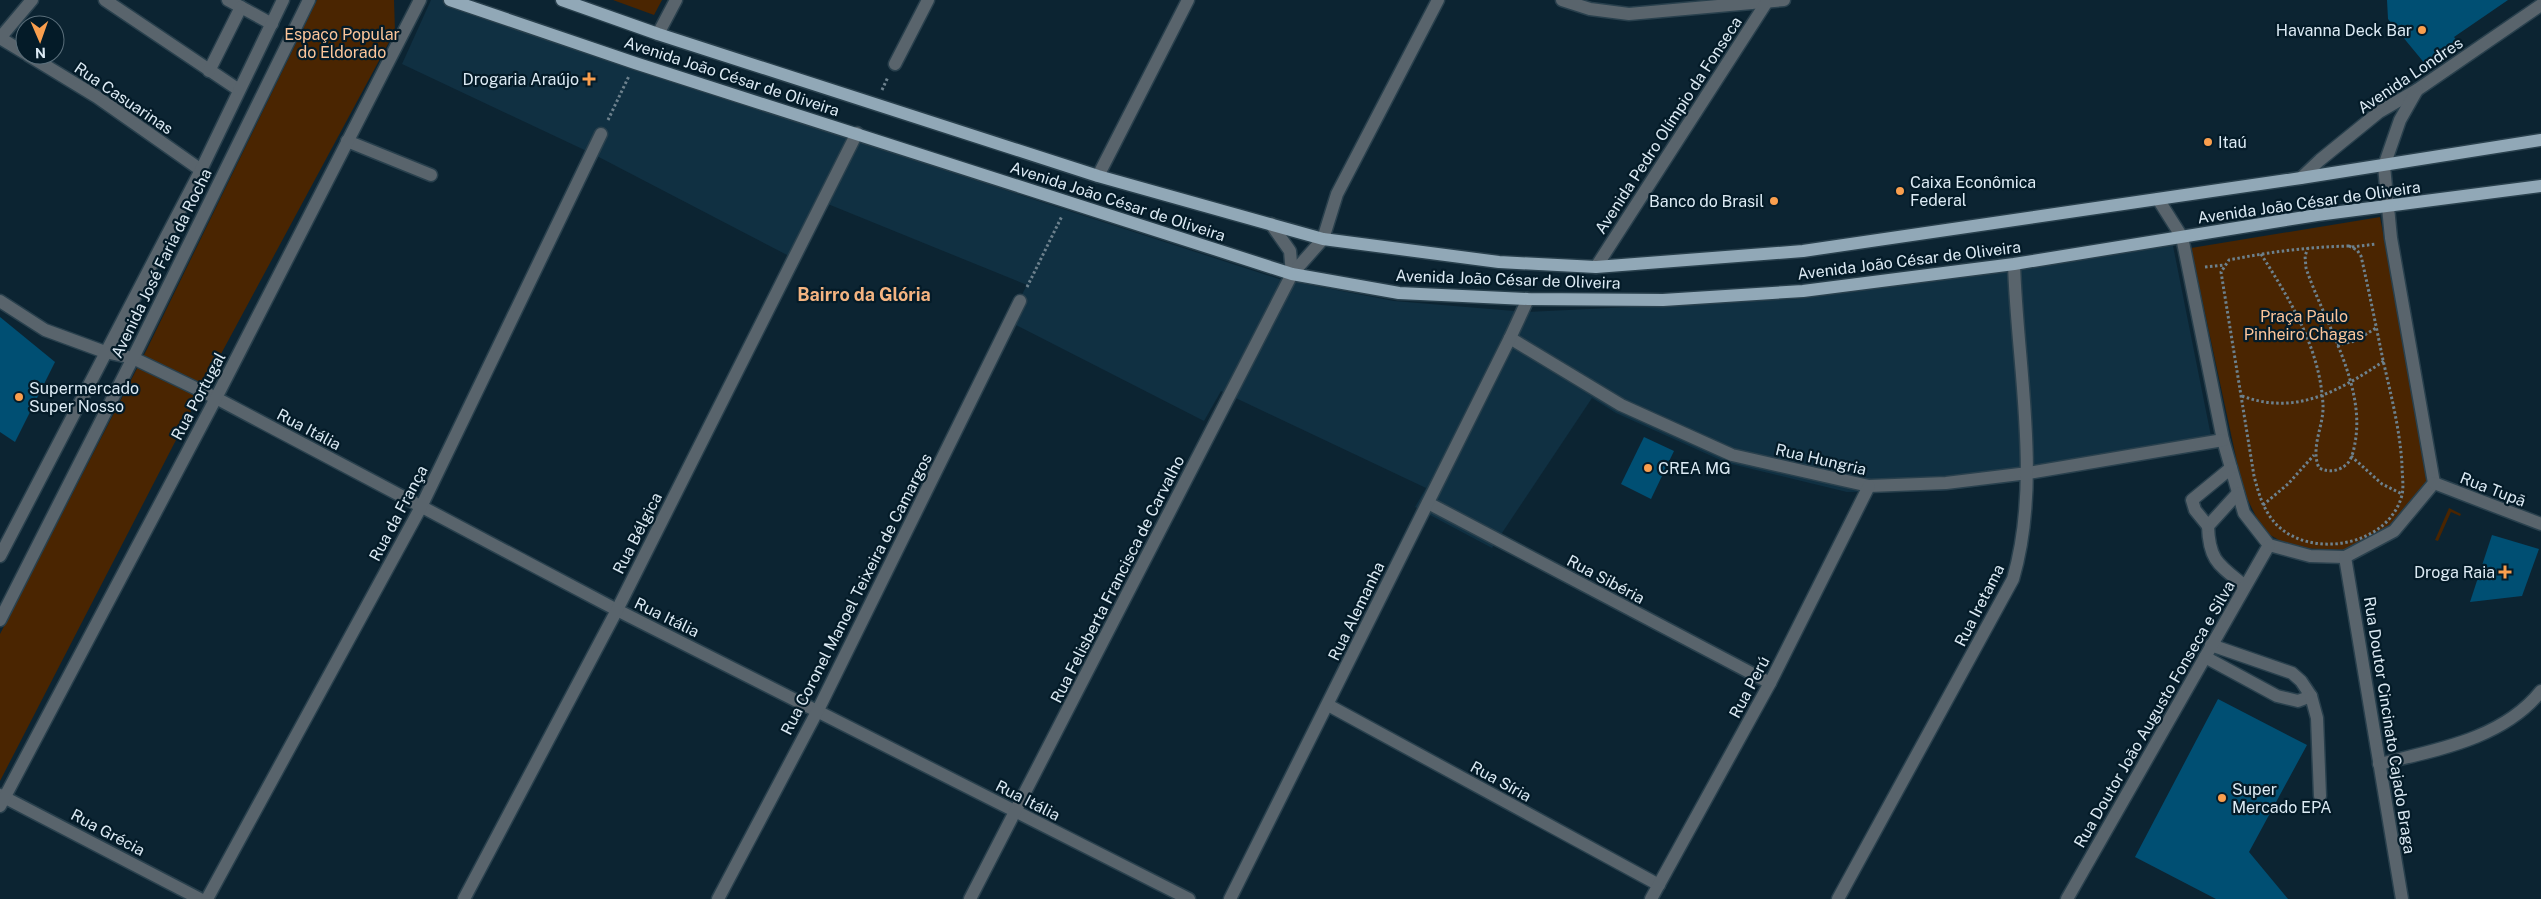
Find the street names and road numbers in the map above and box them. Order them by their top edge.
street label: Avenida Pedro Olímpio da Fonseca [1591,13,1746,237]
street label: Avenida João César de Oliveira [622,33,842,120]
street label: Avenida Londres [2354,33,2467,118]
street label: Rua Casuarinas [71,58,177,138]
street label: Avenida João César de Oliveira [1008,158,1228,245]
street label: Avenida José Faria da Rocha [107,165,216,361]
street label: Avenida João César de Oliveira [2196,177,2422,228]
street label: Avenida João César de Oliveira [1796,237,2022,284]
street label: Avenida João César de Oliveira [1395,266,1621,293]
street label: Rua Portugal [167,349,230,443]
street label: Rua Itália [274,405,344,454]
street label: Rua Hungria [1774,440,1868,479]
street label: Rua Coronel Manoel Teixeira de Camargos [777,450,936,738]
street label: Rua Felisberta Francisca de Carvalho [1047,452,1188,706]
street label: Rua da França [365,462,432,564]
street label: Rua Tupã [2457,468,2528,511]
street label: Rua Bélgica [609,489,666,577]
street label: Rua Sibéria [1564,551,1648,608]
street label: Rua Alemanha [1324,559,1389,664]
street label: Rua Iretama [1951,561,2008,650]
street label: Rua Doutor João Augusto Fonseca e Silva [2070,577,2239,851]
street label: Rua Itália [631,594,702,641]
street label: Rua Doutor Cincinato Cajado Braga [2360,595,2419,855]
street label: Rua Perú [1725,653,1774,721]
street label: Rua Síria [1467,757,1534,806]
street label: Rua Itália [992,776,1063,825]
street label: Rua Grécia [68,805,148,860]

